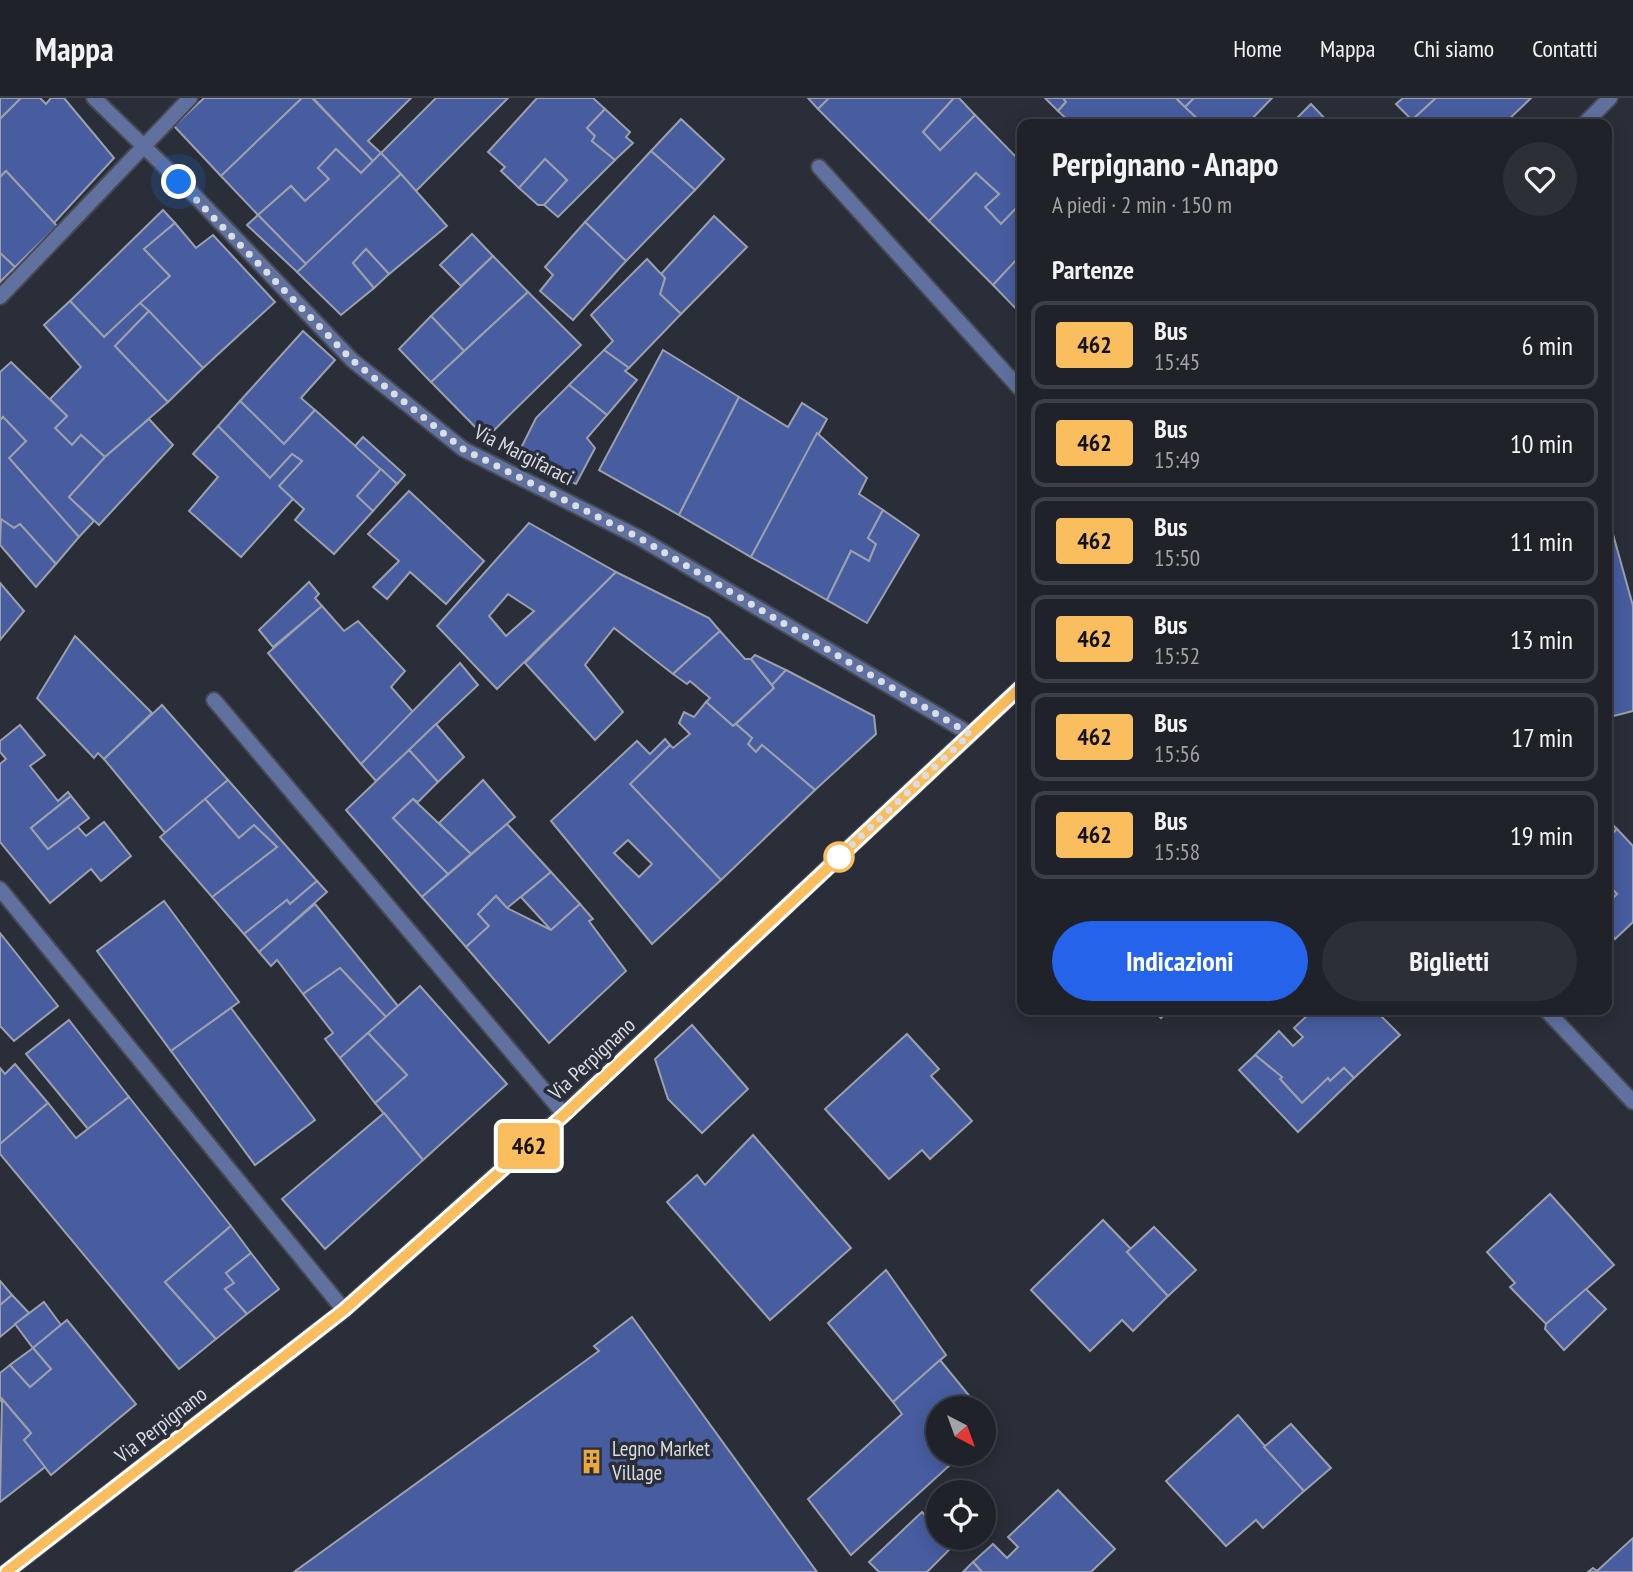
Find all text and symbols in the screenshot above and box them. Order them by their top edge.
text: Mappa [35,27,114,70]
text: Home [1233,33,1282,64]
text: Mappa [1320,33,1375,64]
text: Chi siamo [1413,33,1494,64]
text: Contatti [1532,33,1598,64]
text: Perpignano - Anapo [1052,142,1278,185]
button: heart [1503,142,1577,216]
your location [161,164,196,199]
text: A piedi · 2 min · 150 m [1052,190,1232,219]
text: Partenze [1052,253,1134,286]
text: Bus [1154,314,1187,347]
text: 462 [1077,329,1112,360]
text: 6 min [1522,329,1573,362]
text: 15:45 [1154,347,1200,376]
text: Bus [1154,412,1187,445]
street label: Via Margifaraci [469,417,579,491]
text: 462 [1077,427,1112,458]
text: 10 min [1510,427,1573,460]
text: 15:49 [1154,445,1200,474]
text: Bus [1154,510,1187,543]
text: 462 [1077,525,1112,556]
text: 11 min [1510,525,1573,558]
text: 15:50 [1154,543,1200,572]
text: Bus [1154,608,1187,641]
text: 462 [1077,623,1112,654]
text: 13 min [1510,623,1573,656]
text: 15:52 [1154,641,1200,670]
text: Bus [1154,706,1187,739]
text: 462 [1077,721,1112,752]
text: 17 min [1511,721,1573,754]
text: 15:56 [1154,739,1200,768]
text: Bus [1154,804,1187,837]
text: 462 [1077,819,1112,850]
text: 19 min [1510,819,1573,852]
text: 15:58 [1154,837,1200,866]
unlabelled marker [824,842,854,872]
button: Indicazioni [1052,921,1308,1001]
button: Biglietti [1322,921,1577,1001]
street label: Via Perpignano [542,1012,641,1106]
line badge: 462 [489,1123,569,1169]
text: 462 [512,1130,546,1161]
street label: Via Perpignano [109,1380,212,1469]
north arrow [926,1396,996,1466]
map controls [926,1396,996,1550]
place label: Legno Market Village [611,1435,710,1486]
building icon: Legno Market Village [578,1447,606,1475]
button: locate [926,1480,996,1550]

